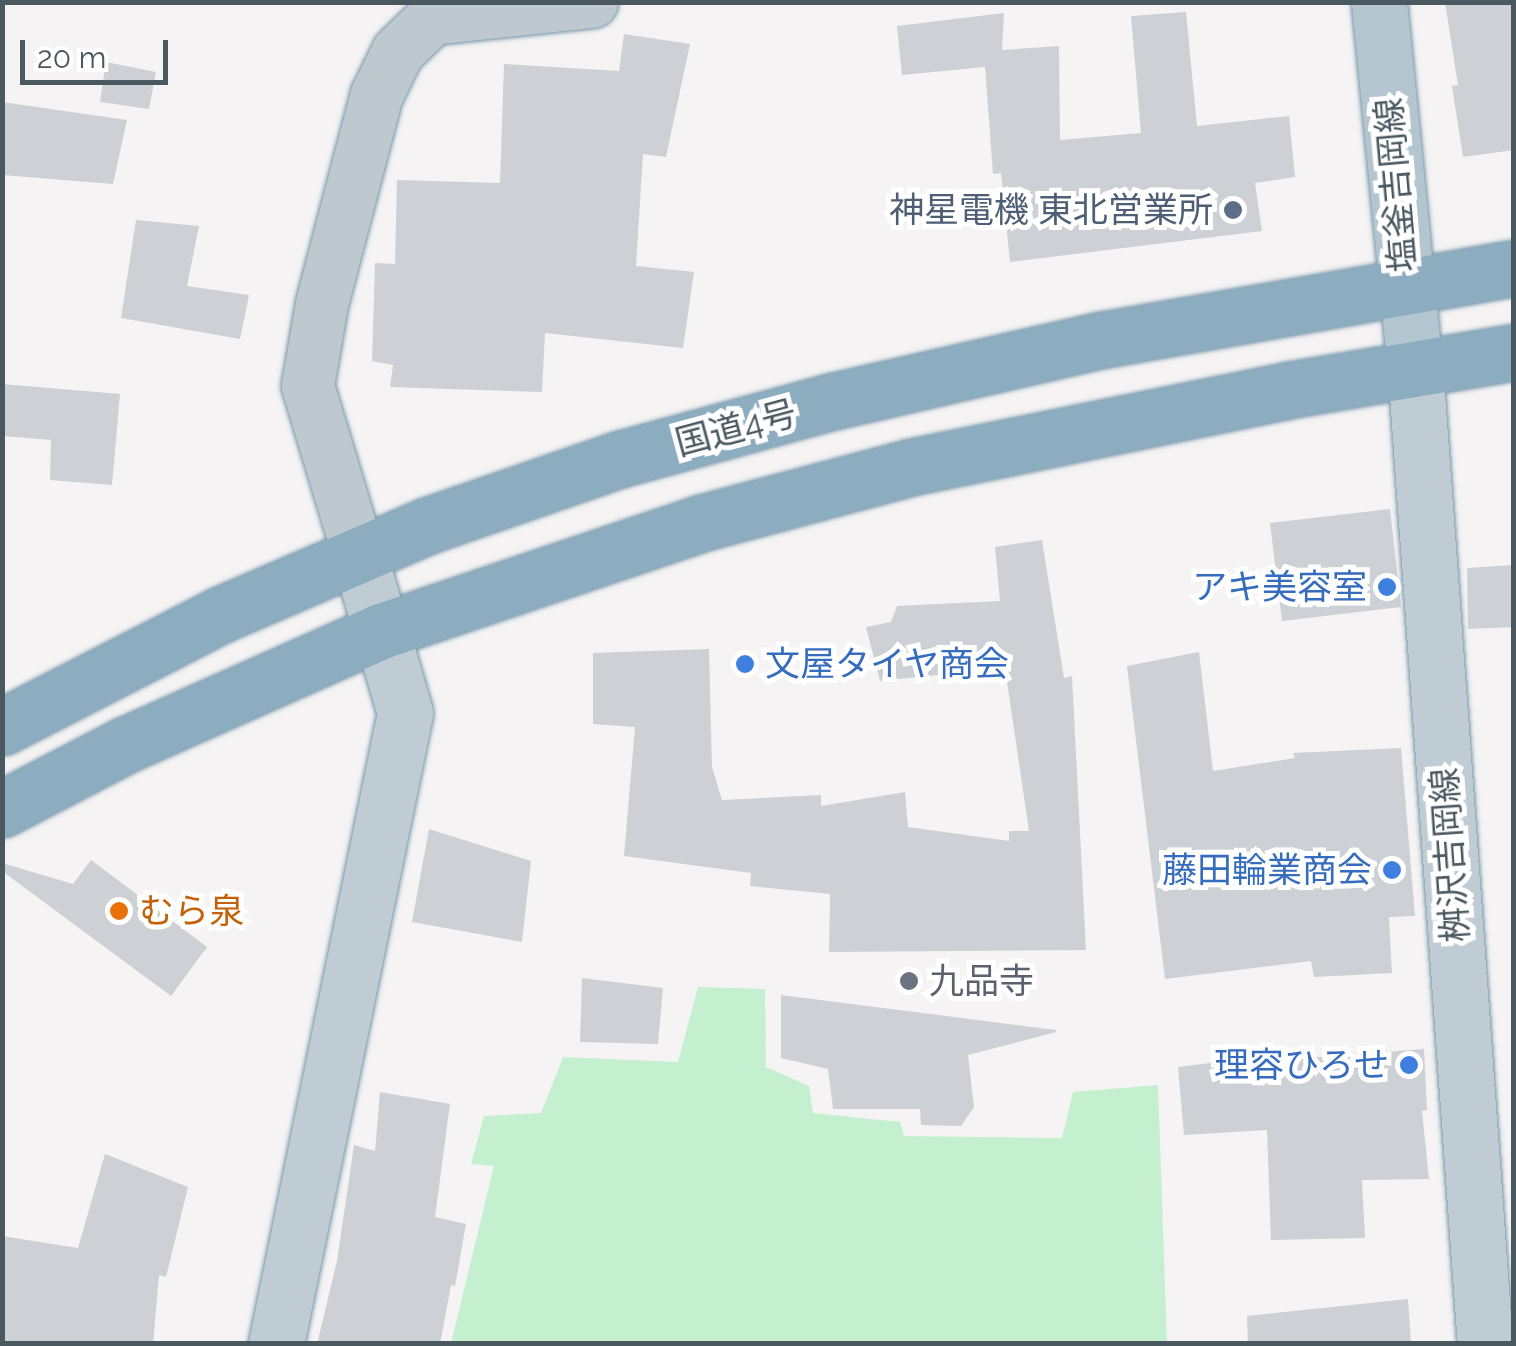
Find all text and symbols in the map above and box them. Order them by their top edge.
scale bar [25,20,172,82]
text: 20 m [37,40,106,75]
street label: 塩釜吉岡線 [1367,96,1425,274]
place label: 神星電機 東北営業所 [889,189,1213,231]
marker: 神星電機 東北営業所 [1222,199,1244,221]
street label: 国道4号 [671,392,801,464]
place label: アキ美容室 [1192,566,1367,608]
marker: アキ美容室 [1376,576,1398,598]
place label: 文屋タイヤ商会 [765,643,1010,685]
marker: 文屋タイヤ商会 [734,653,756,675]
street label: 桝沢吉岡線 [1423,766,1477,944]
place label: 藤田輪業商会 [1162,849,1372,891]
marker: 藤田輪業商会 [1381,859,1403,881]
place label: むら泉 [139,890,244,932]
marker: むら泉 [108,900,130,922]
place label: 九品寺 [929,960,1034,1002]
marker: 九品寺 [898,970,920,992]
place label: 理容ひろせ [1214,1044,1389,1086]
marker: 理容ひろせ [1398,1054,1420,1076]

